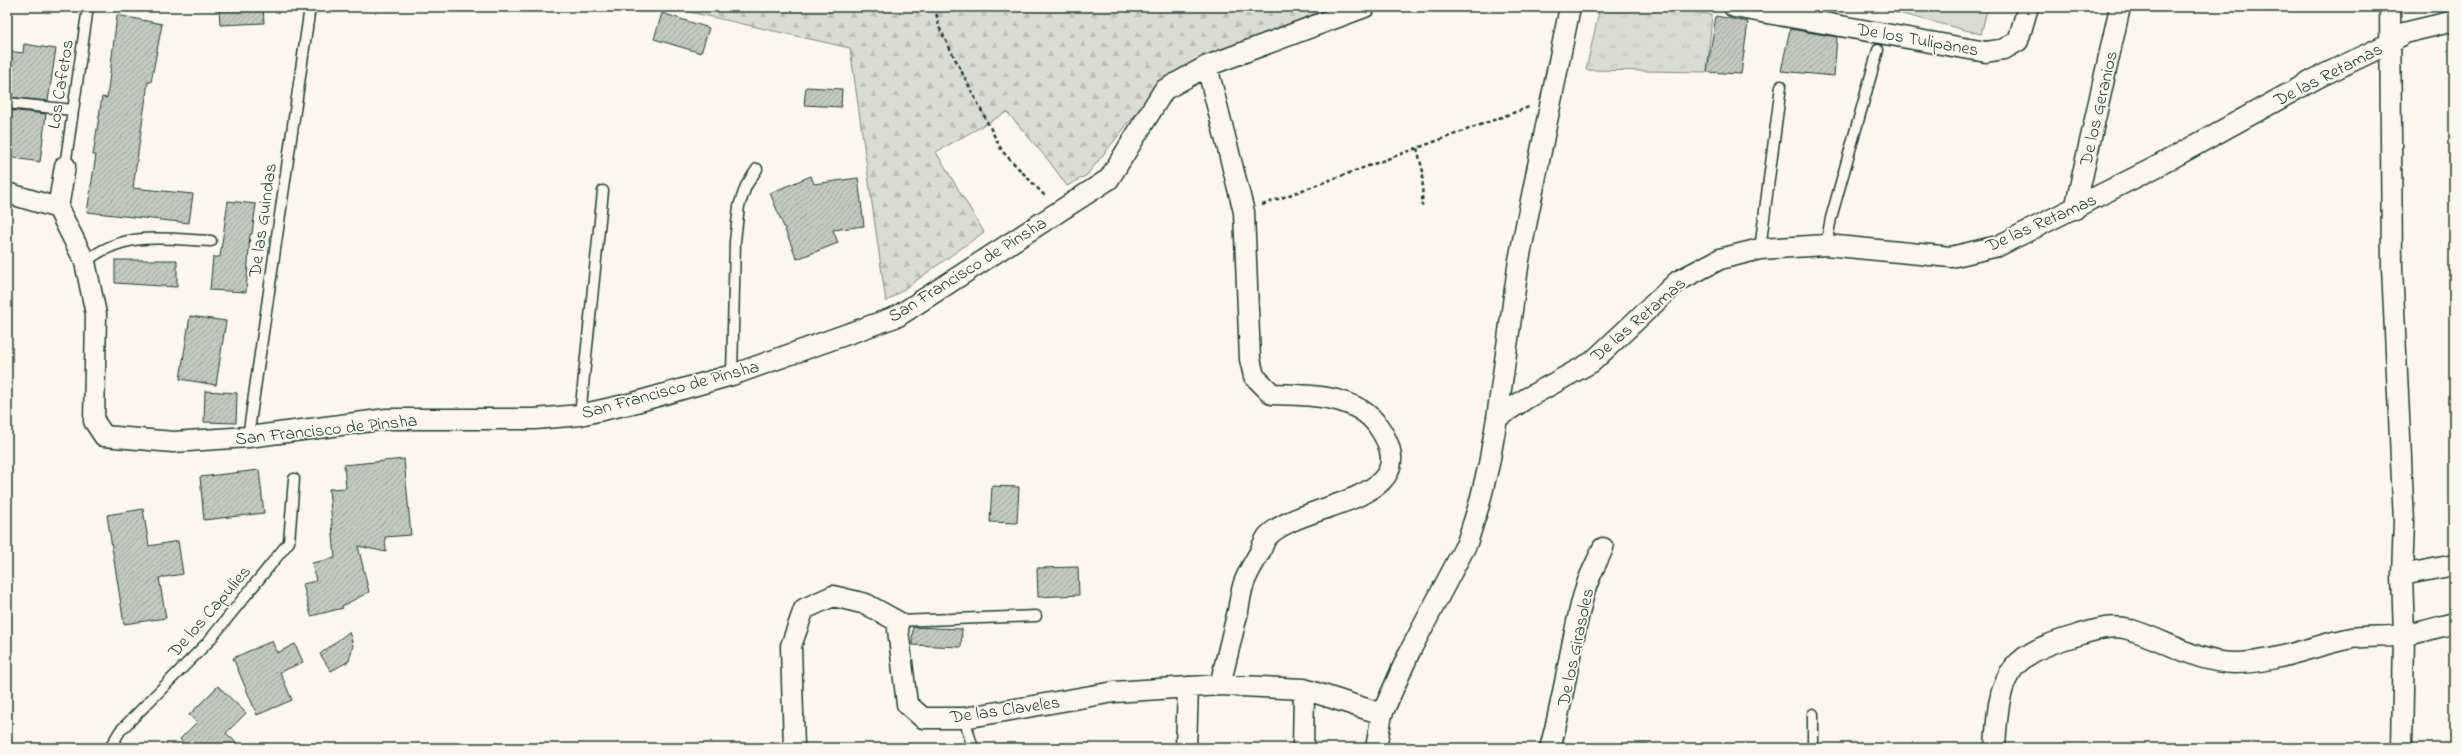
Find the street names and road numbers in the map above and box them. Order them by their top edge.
street label: De los Tulipanes [1854,17,1981,64]
street label: De las Retamas [2269,37,2388,115]
street label: Los Cafetos [42,38,82,131]
street label: De los Geranios [2074,48,2126,169]
street label: De las Guindas [243,162,285,280]
street label: De las Retamas [1981,188,2101,260]
street label: San Francisco de Pinsha [884,211,1052,330]
street label: De las Retamas [1585,272,1693,370]
street label: San Francisco de Pinsha [579,355,762,427]
street label: San Francisco de Pinsha [234,409,419,453]
street label: De los Capulies [162,560,258,665]
street label: De los Girasoles [1552,586,1602,710]
street label: De las Claveles [948,690,1062,732]

